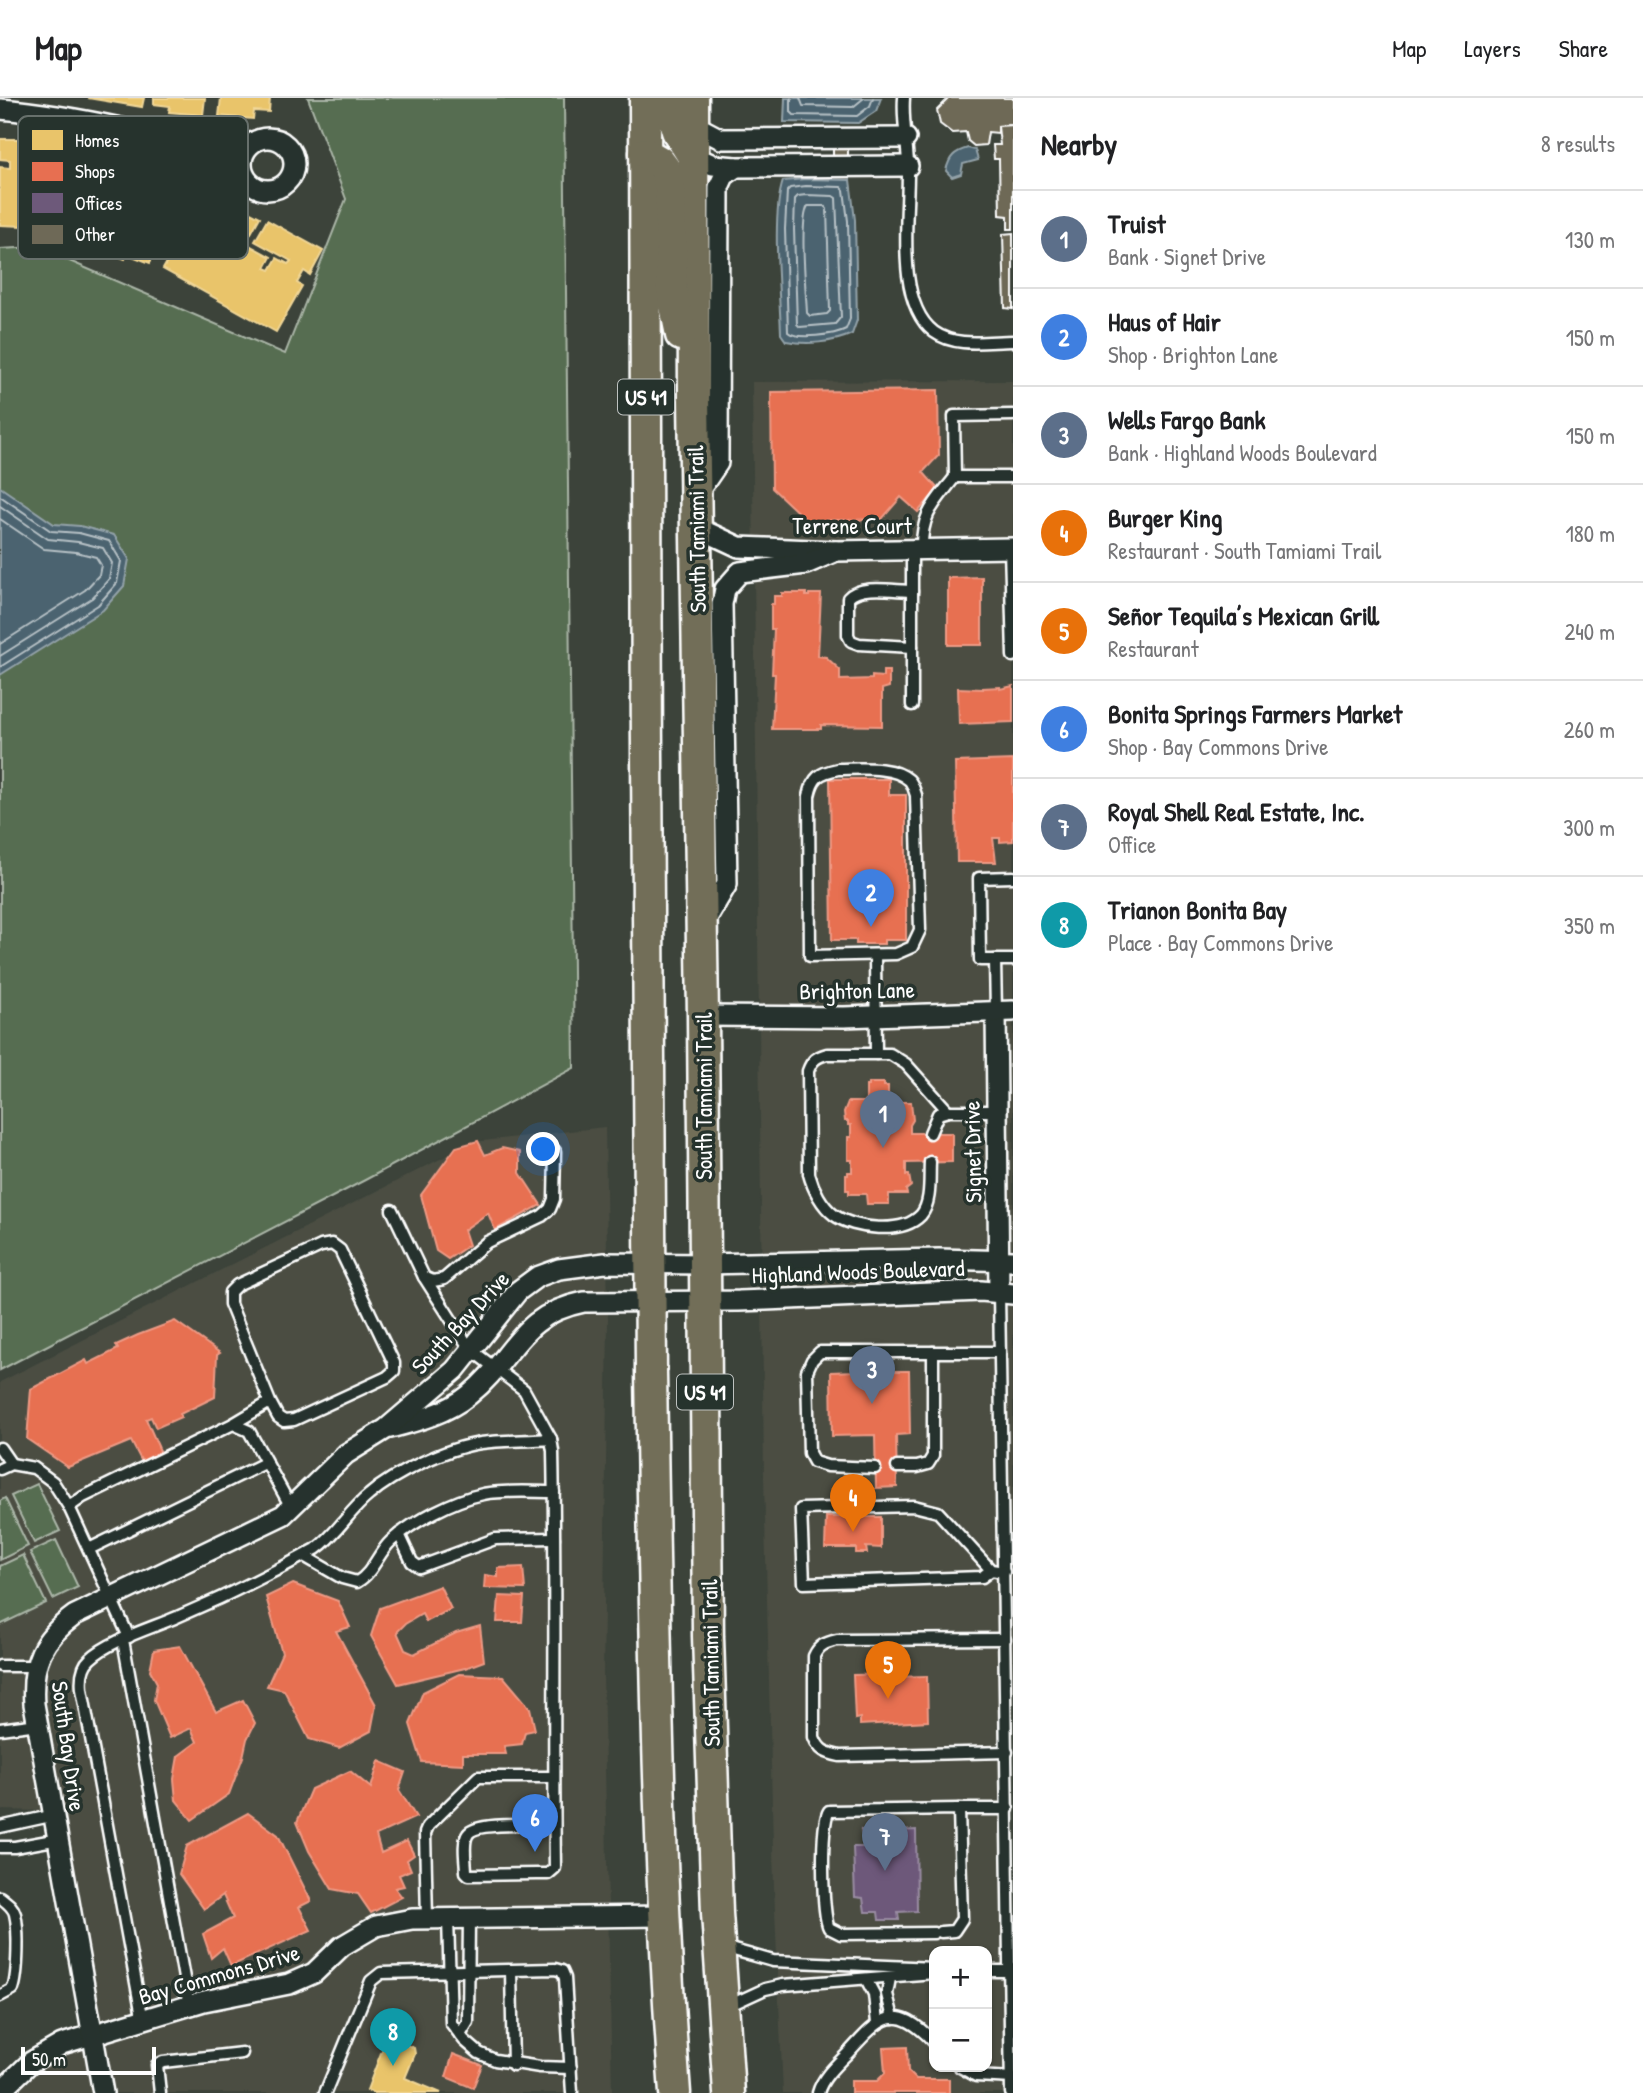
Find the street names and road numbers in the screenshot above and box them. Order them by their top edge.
road number: US 41 [618,380,674,414]
street label: South Tamiami Trail [679,444,713,613]
street label: Terrene Court [792,510,913,541]
street label: Brighton Lane [799,973,915,1007]
street label: South Tamiami Trail [688,1011,719,1180]
street label: Signet Drive [956,1101,988,1203]
street label: Highland Woods Boulevard [751,1252,965,1290]
street label: South Bay Drive [404,1264,516,1380]
road number: US 41 [677,1374,733,1410]
street label: South Tamiami Trail [693,1578,727,1747]
street label: South Bay Drive [45,1679,93,1813]
street label: Bay Commons Drive [135,1936,303,2012]

